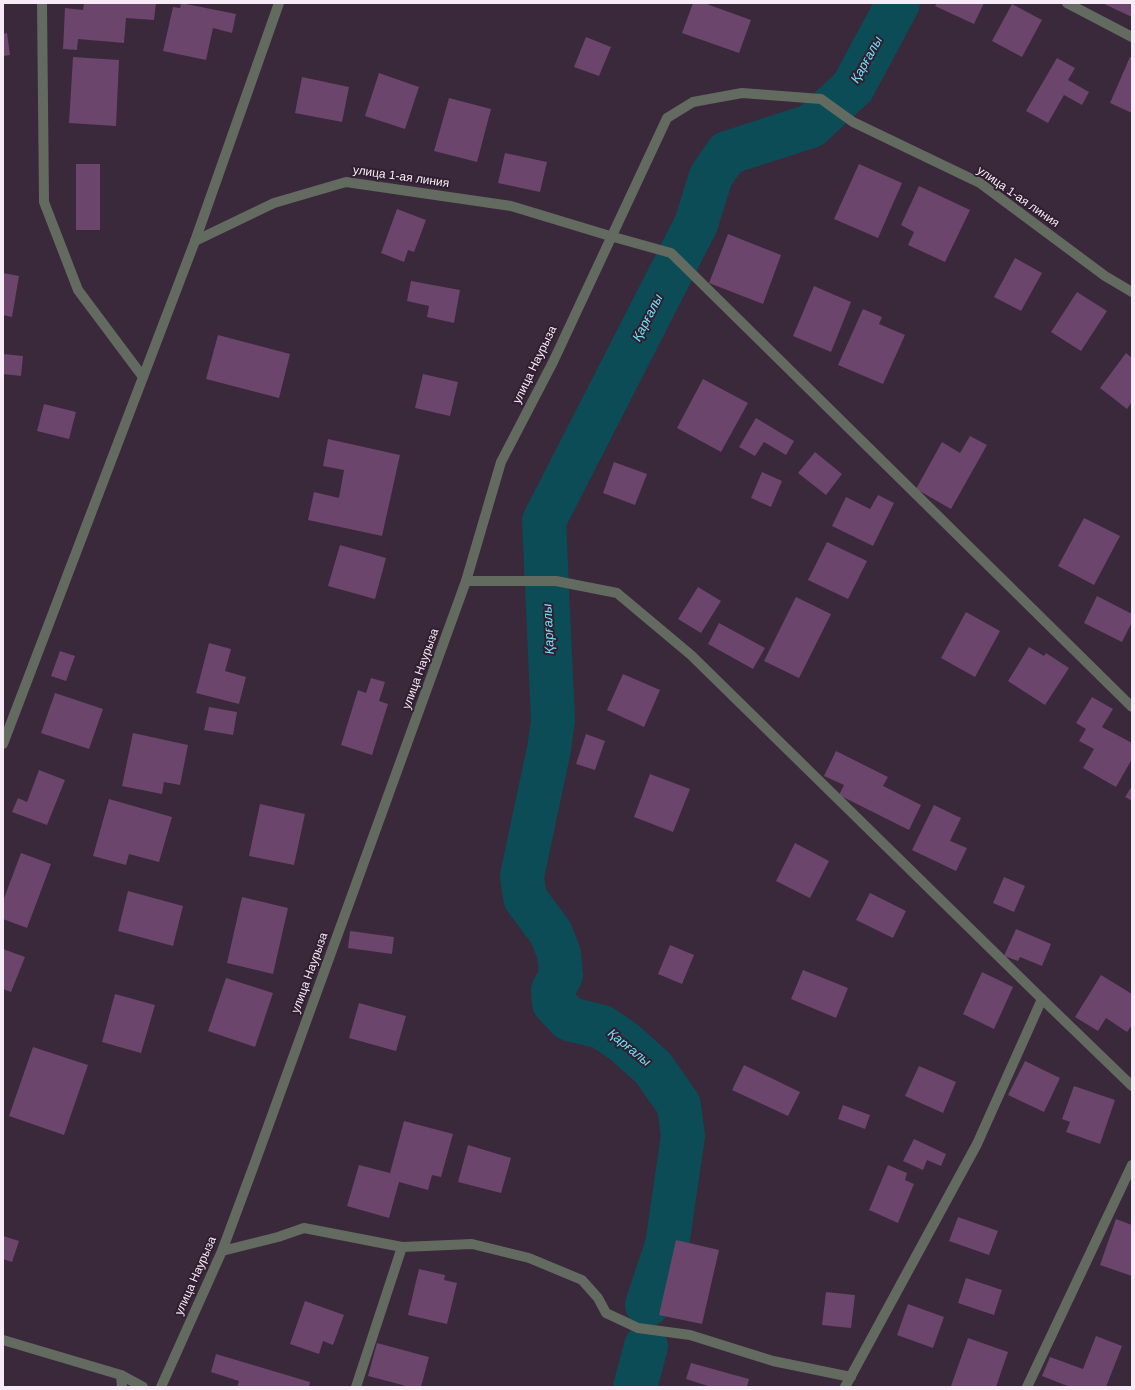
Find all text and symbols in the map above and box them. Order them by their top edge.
water label: Қарғалы [848,34,886,86]
street label: улица 1-ая линия [352,163,450,191]
street label: улица 1-ая линия [974,163,1062,231]
water label: Қарғалы [629,292,667,344]
street label: улица Наурыза [510,324,560,406]
water label: Қарғалы [540,603,558,655]
street label: улица Наурыза [400,627,442,711]
street label: улица Наурыза [289,931,331,1015]
water label: Қарғалы [604,1026,654,1070]
street label: улица Наурыза [172,1234,220,1318]

